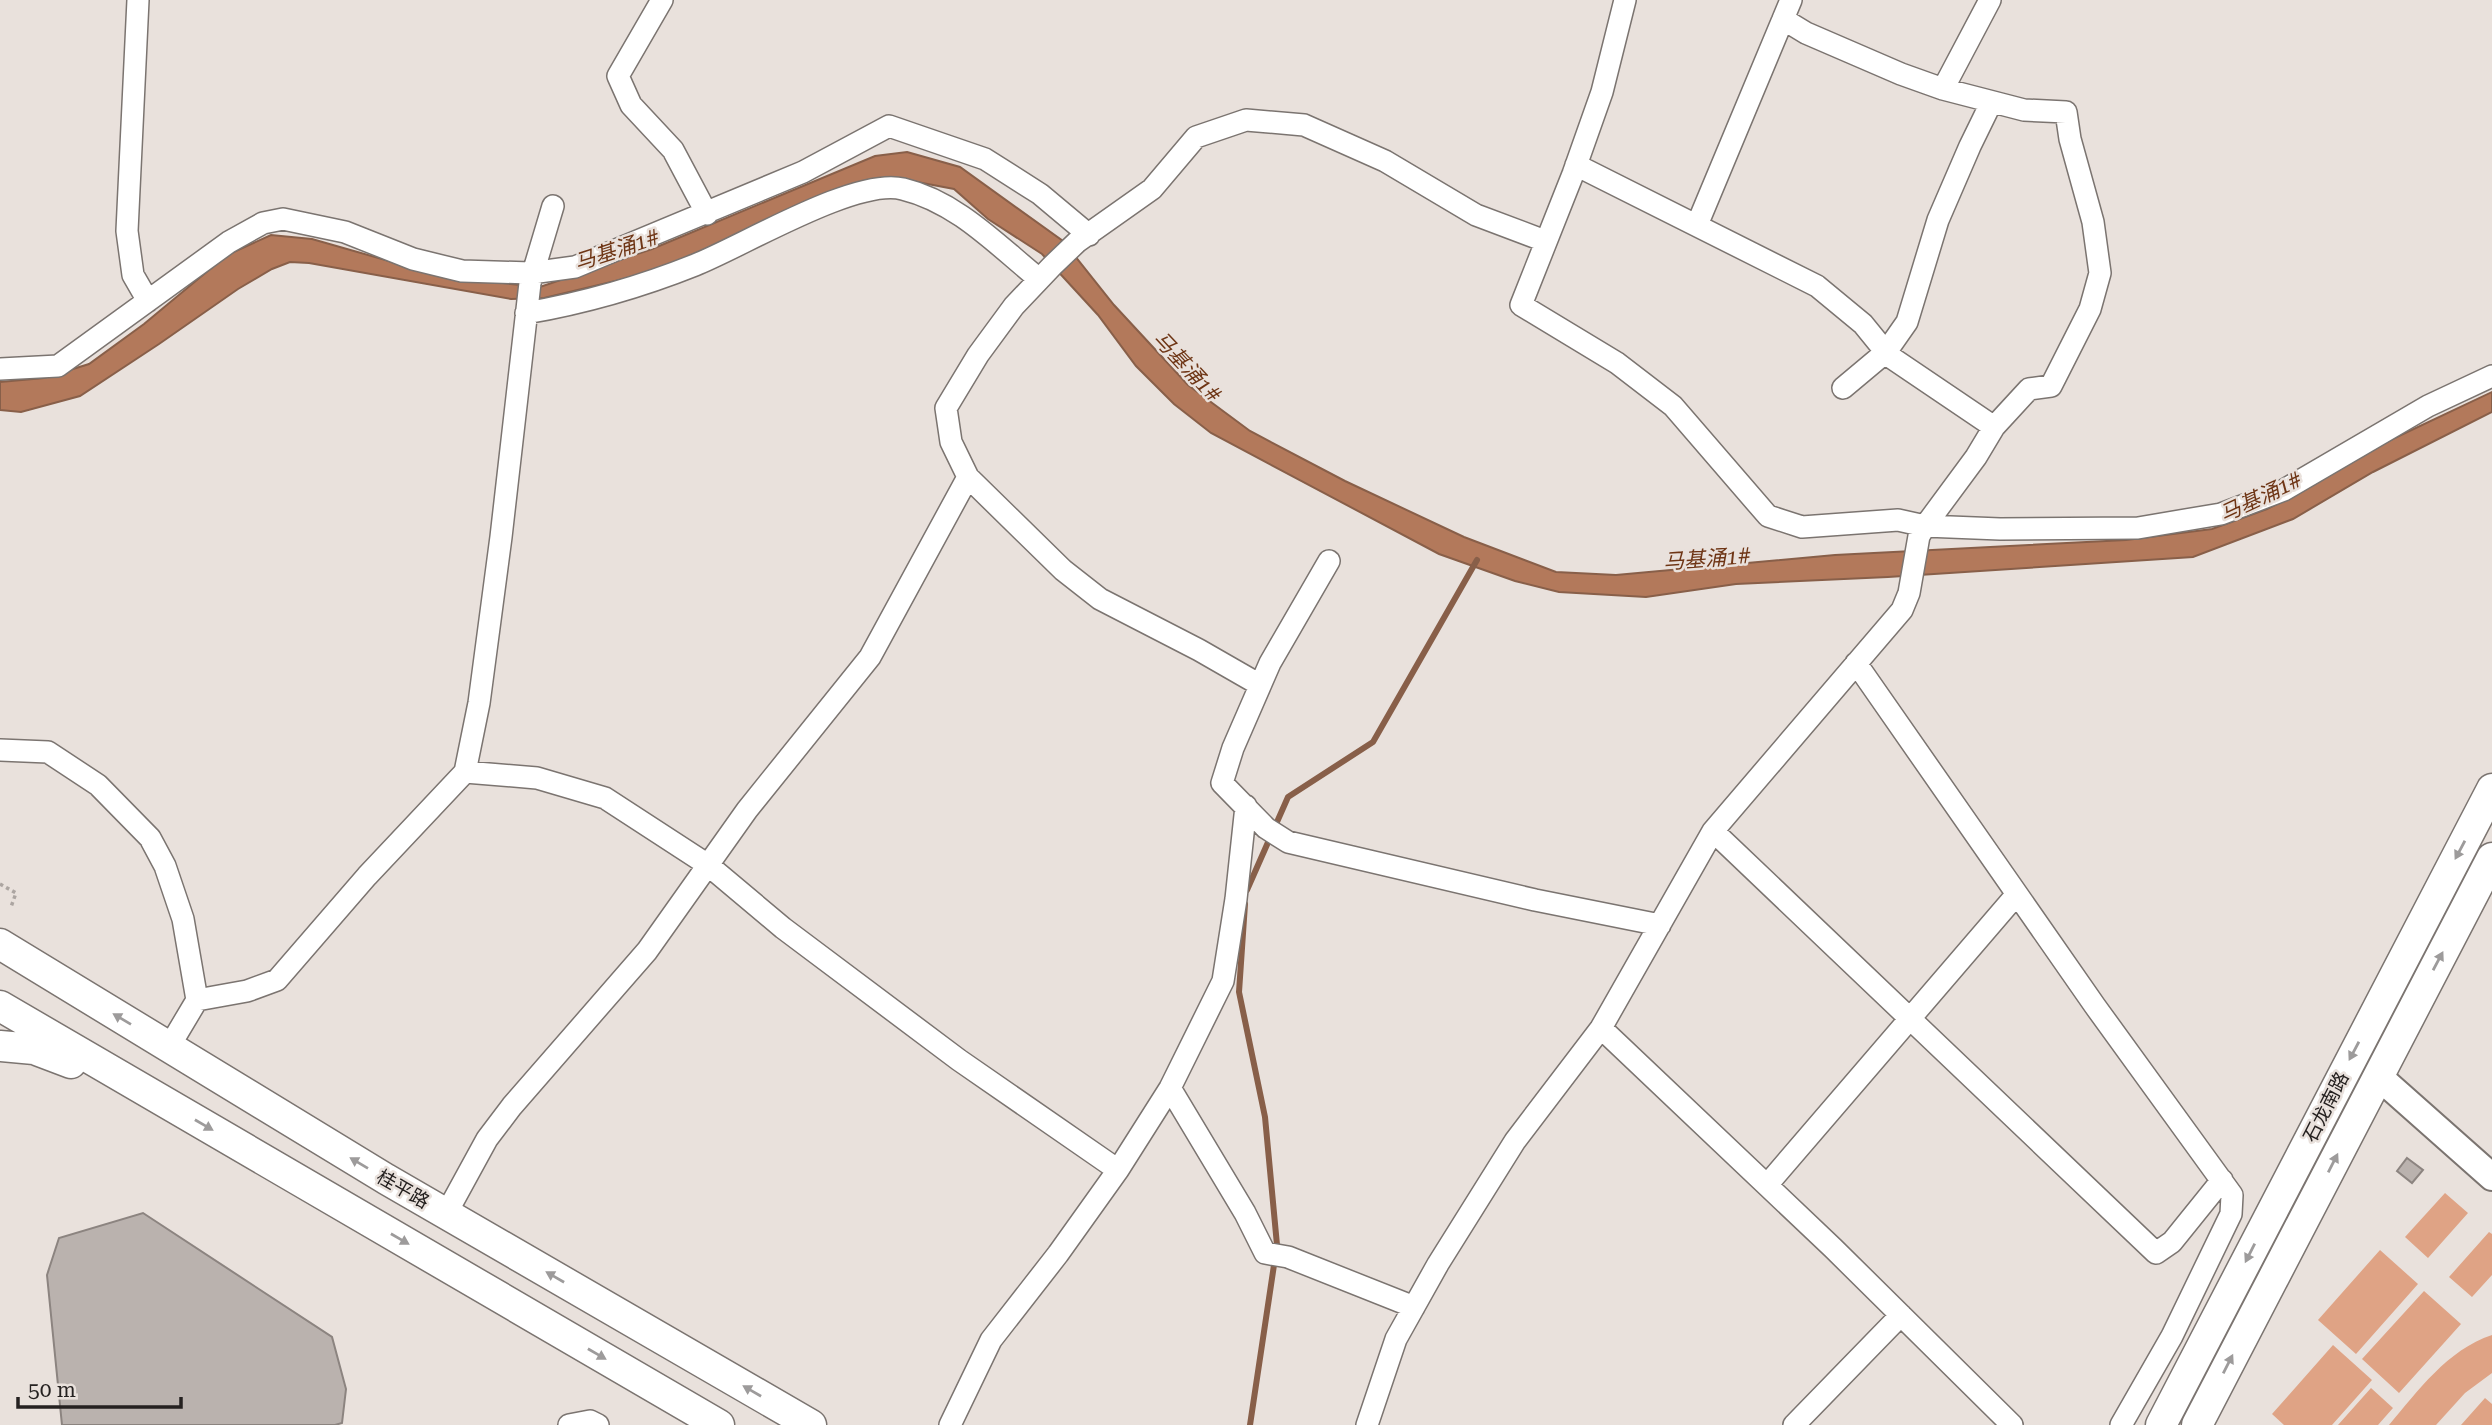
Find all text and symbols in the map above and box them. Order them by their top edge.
water label: 马基涌1# [571,225,663,275]
water label: 马基涌1# [1148,327,1226,407]
water label: 马基涌1# [2216,468,2306,526]
water label: 马基涌1# [1662,544,1752,574]
one-way arrow [2455,840,2467,860]
one-way arrow [2433,951,2444,971]
one-way arrow [113,1012,132,1025]
one-way arrow [2349,1041,2360,1061]
street label: 石龙南路 [2298,1068,2354,1146]
one-way arrow [194,1118,213,1131]
one-way arrow [2327,1153,2339,1172]
one-way arrow [349,1156,368,1169]
street label: 桂平路 [373,1165,433,1213]
one-way arrow [391,1233,410,1245]
one-way arrow [2244,1243,2256,1263]
one-way arrow [546,1271,565,1283]
one-way arrow [587,1348,607,1360]
one-way arrow [2222,1355,2234,1374]
scale bar [18,1366,180,1410]
text: 50 m [28,1378,76,1402]
one-way arrow [743,1385,762,1397]

